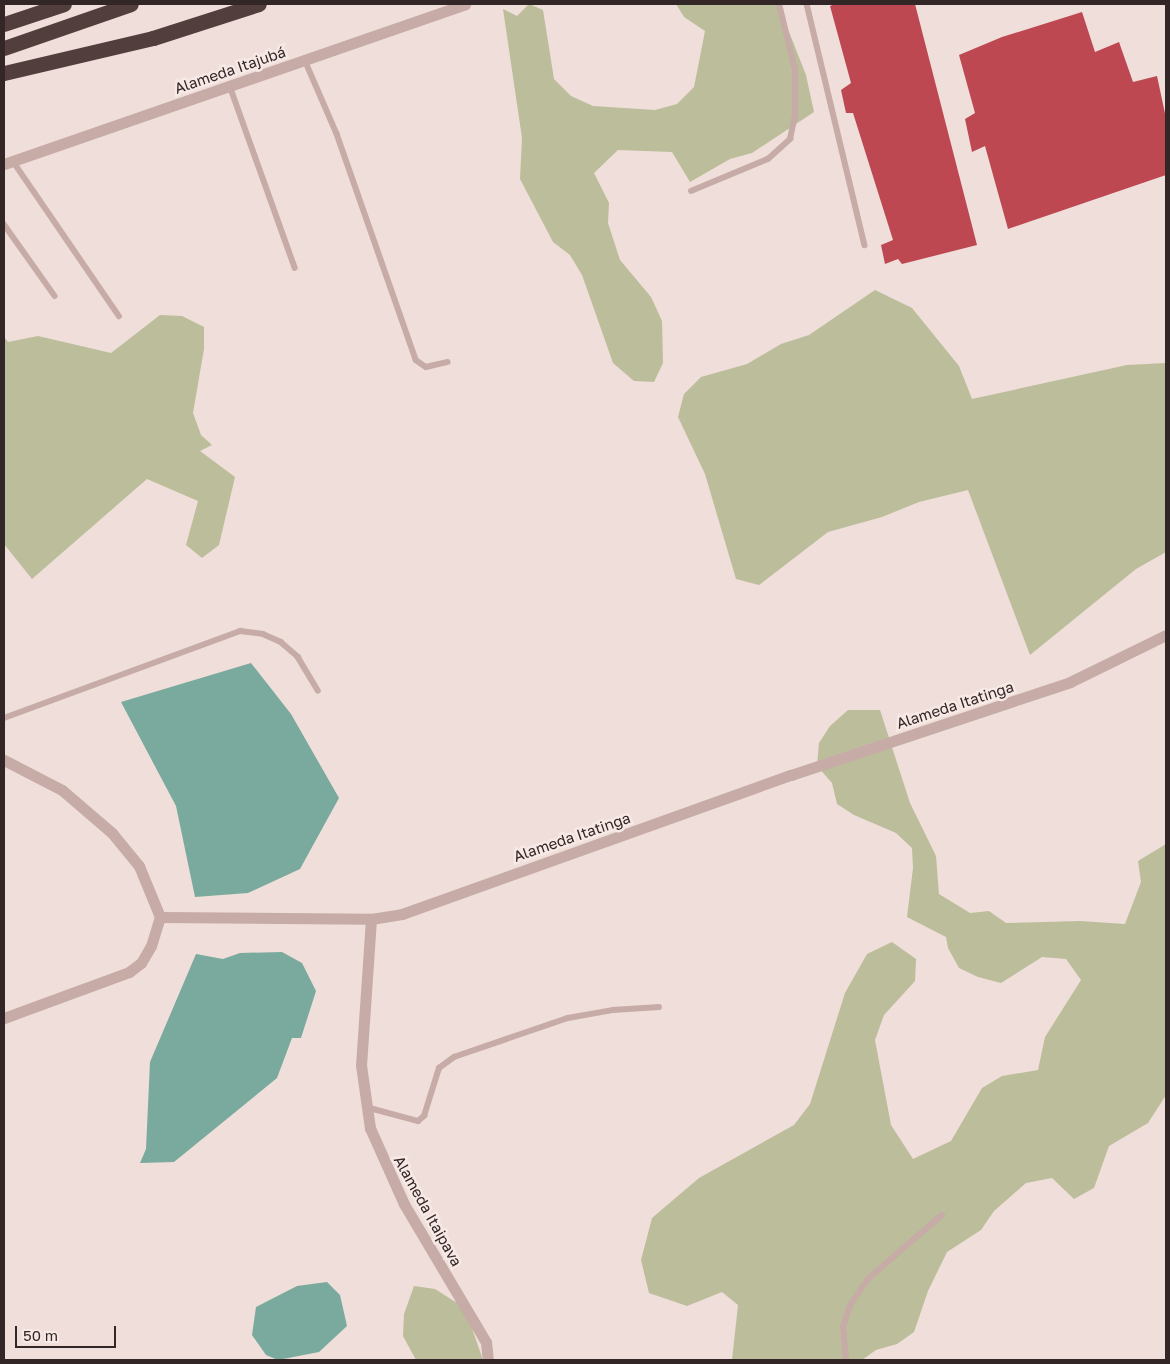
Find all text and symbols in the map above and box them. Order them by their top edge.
street label: Alameda Itajubá [172,43,288,97]
street label: Alameda Itatinga [894,678,1016,732]
street label: Alameda Itatinga [511,809,633,865]
street label: Alameda Itaipava [390,1153,466,1269]
scale bar [18,1316,119,1348]
text: 50 m [23,1326,58,1344]

